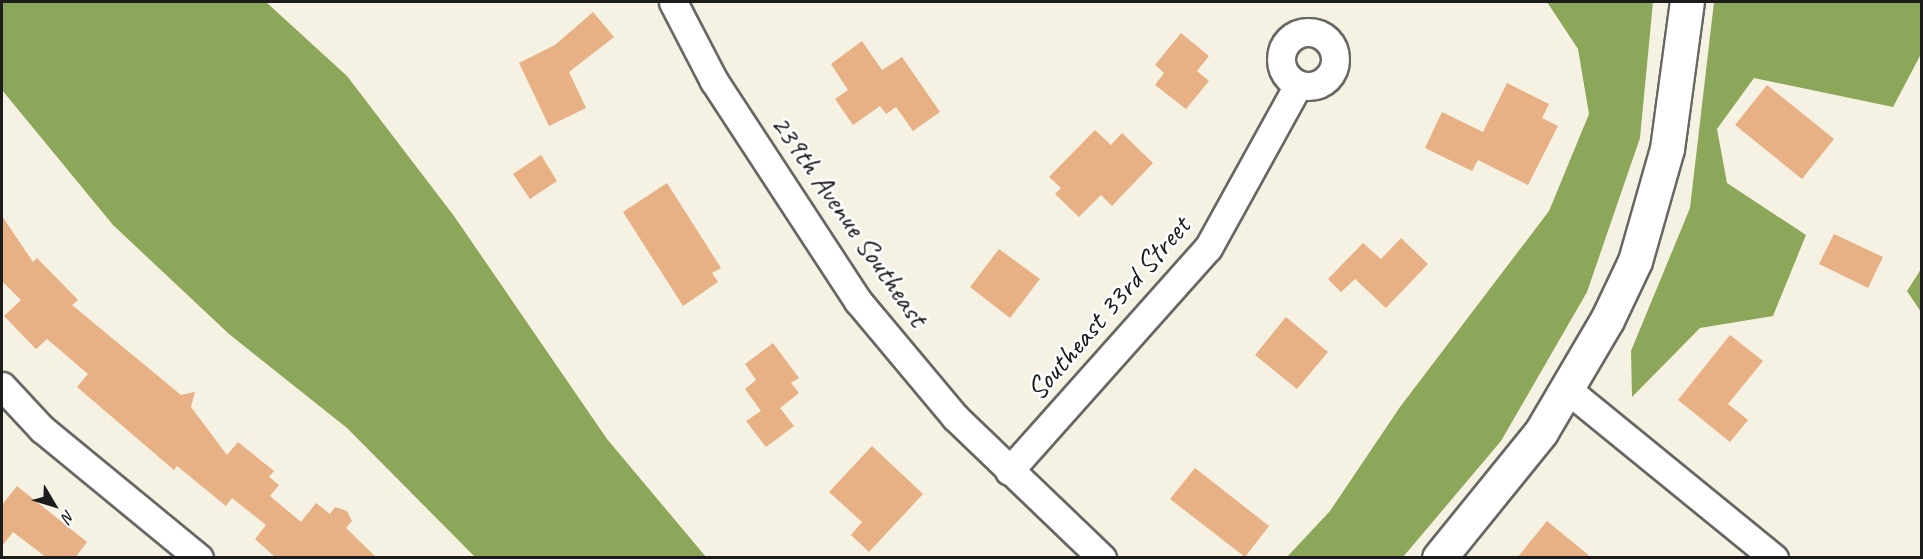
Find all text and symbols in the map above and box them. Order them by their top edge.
street label: 239th Avenue Southeast [764,107,936,333]
street label: Southeast 33rd Street [1018,209,1198,407]
north arrow [24,475,84,535]
text: N [57,506,79,526]

